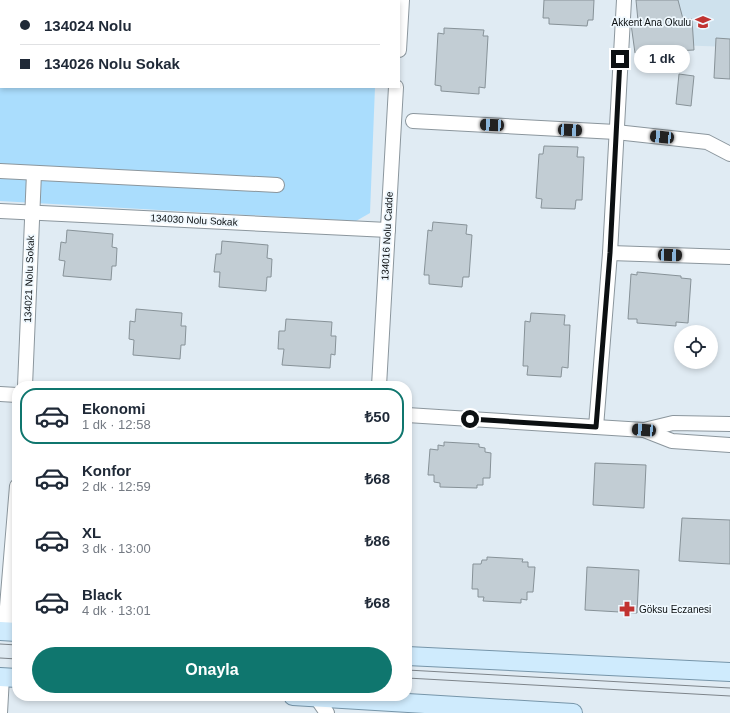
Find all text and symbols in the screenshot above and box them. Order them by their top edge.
school or university icon: Akkent Ana Okulu [694,13,712,31]
text: 134024 Nolu [44,17,132,34]
place label: Akkent Ana Okulu [612,17,691,28]
callout: 1 dk [634,45,690,73]
route end [611,50,629,68]
text: 1 dk [649,51,675,66]
text: 134026 Nolu Sokak [44,55,180,72]
car [480,118,504,132]
car [558,123,582,137]
car [649,130,675,144]
street label: 134016 Nolu Cadde [379,191,395,281]
street label: 134030 Nolu Sokak [150,212,239,228]
street label: 134021 Nolu Sokak [22,234,36,323]
car [658,249,682,261]
map controls [674,325,718,369]
button: locate [674,325,718,369]
icon: car [34,398,70,434]
text: Ekonomi [82,400,145,417]
text: ₺50 [365,408,390,425]
route start [461,410,479,428]
text: 1 dk · 12:58 [82,417,151,432]
car [632,423,656,437]
icon: car [34,460,70,496]
text: Konfor [82,462,131,479]
text: ₺68 [365,470,390,487]
text: 2 dk · 12:59 [82,479,151,494]
icon: car [34,522,70,558]
text: XL [82,524,101,541]
text: ₺86 [365,532,390,549]
text: 3 dk · 13:00 [82,541,151,556]
icon: car [34,584,70,620]
text: Black [82,586,122,603]
text: ₺68 [365,594,390,611]
pharmacy icon: Göksu Eczanesi [618,600,636,618]
text: 4 dk · 13:01 [82,603,151,618]
place label: Göksu Eczanesi [639,604,711,615]
button: Onayla [32,647,392,693]

